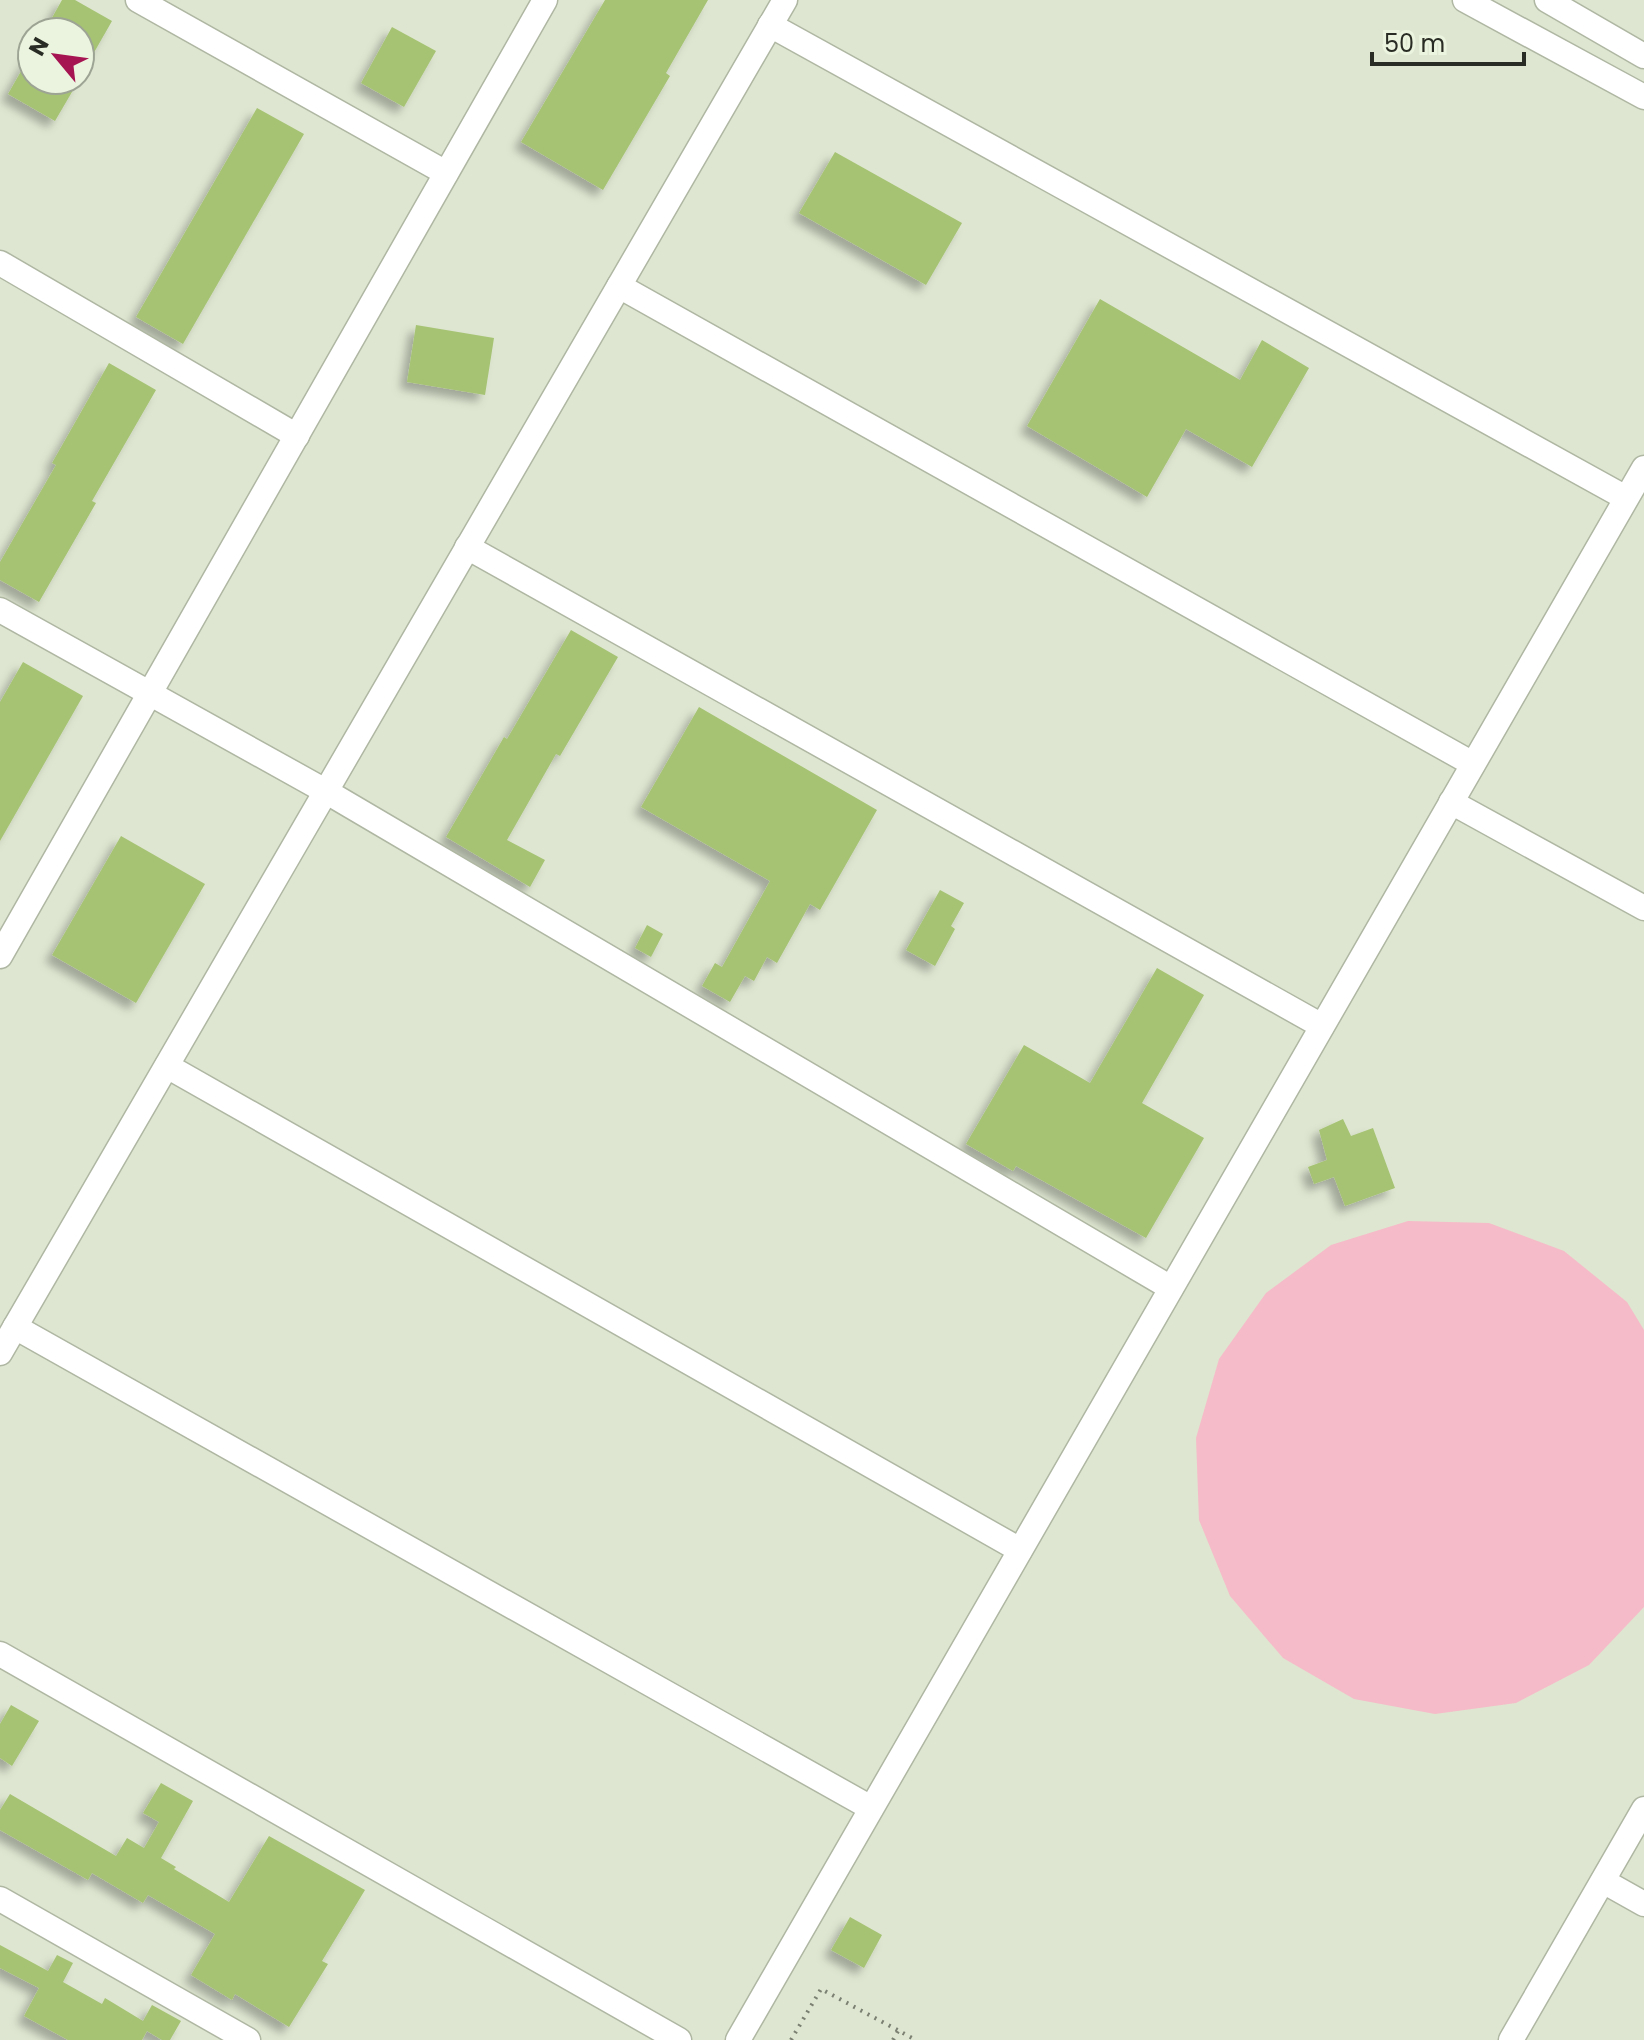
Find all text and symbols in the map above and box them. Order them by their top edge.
north arrow [16,16,96,96]
scale bar [1372,16,1524,66]
text: 50 m [1384,27,1445,60]
text: N [21,32,57,61]

